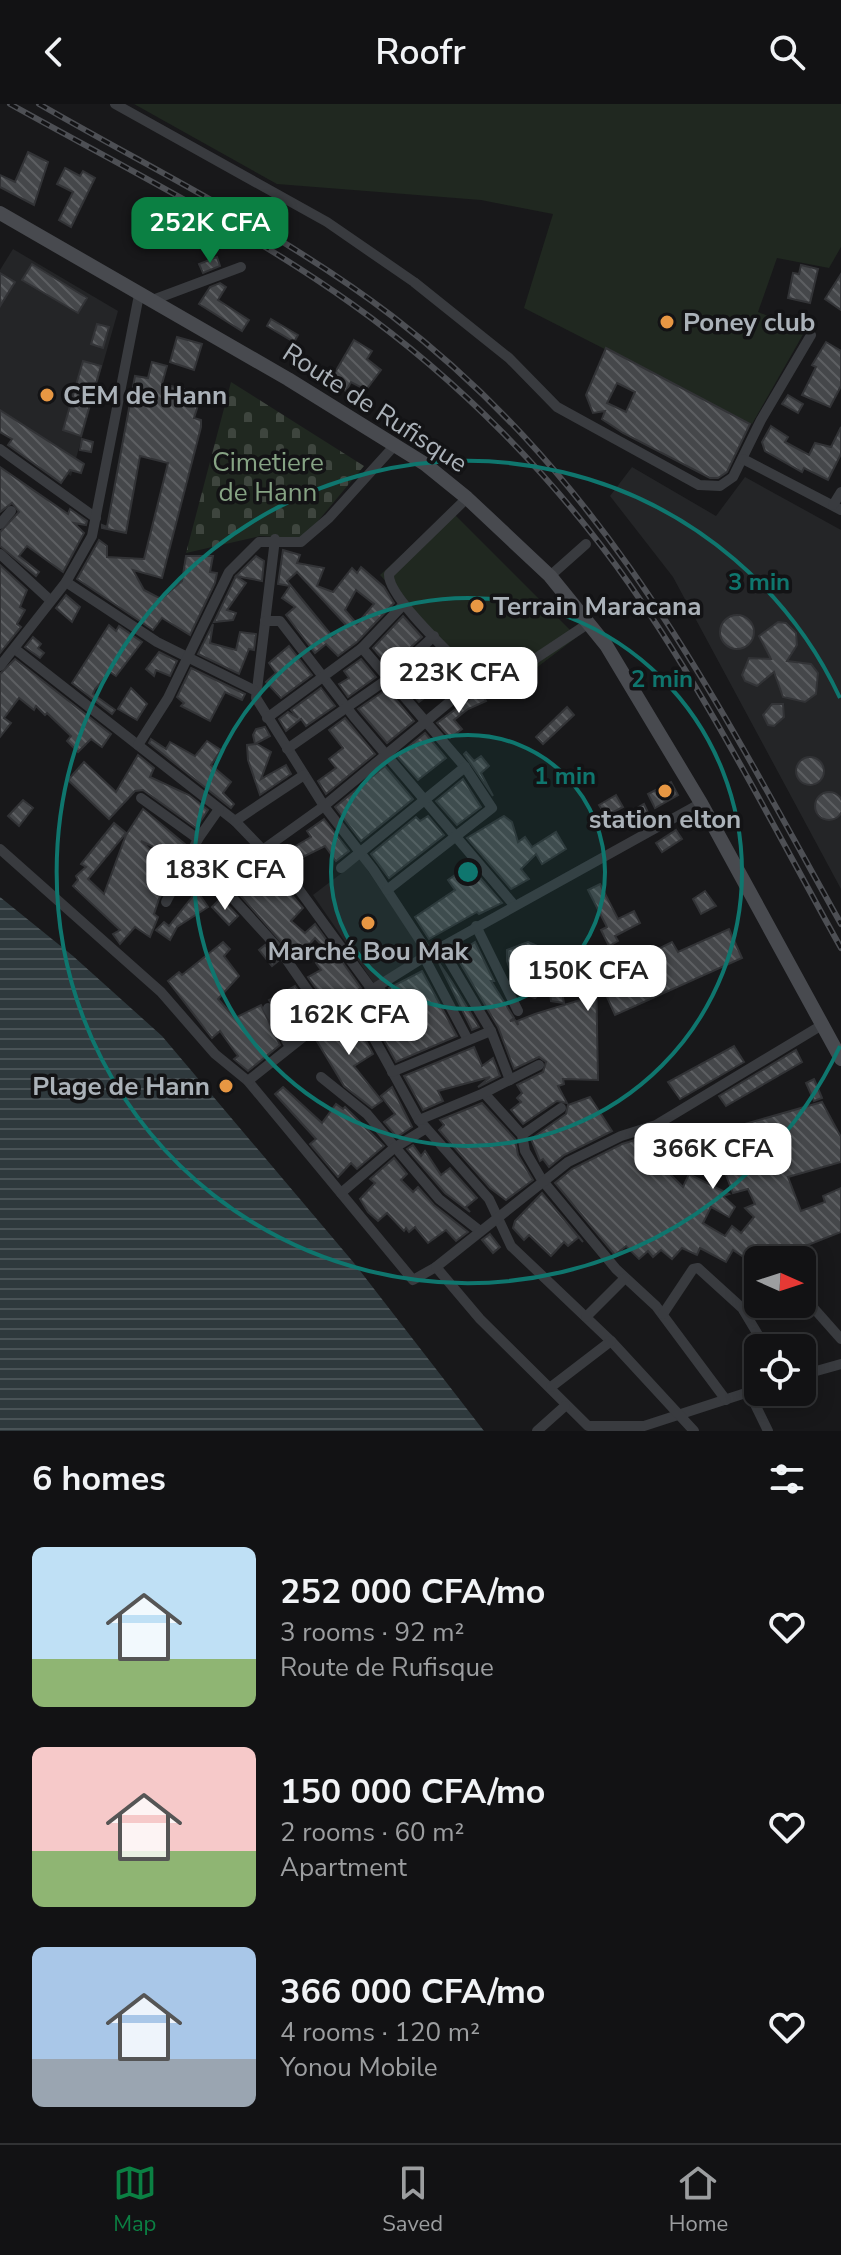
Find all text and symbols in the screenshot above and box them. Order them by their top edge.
text: Roofr [375,28,466,77]
icon: back [32,30,76,74]
icon: search [765,30,809,74]
pin: 252K CFA [127,197,293,265]
text: 252K CFA [149,205,271,240]
place label: Poney club [683,305,815,340]
marker: Poney club [658,313,676,331]
street label: Route de Rufisque [276,335,474,481]
place label: CEM de Hann [63,378,227,413]
marker: CEM de Hann [38,386,56,404]
park label: Cimetiere de Hann [212,445,324,510]
text: 3 min [728,566,790,598]
place label: Terrain Maracana [493,589,701,624]
marker: Terrain Maracana [468,597,486,615]
pin: 223K CFA [376,647,542,715]
text: 223K CFA [398,655,520,690]
text: 2 min [631,663,693,695]
text: 1 min [534,760,596,792]
marker: station elton [656,782,674,800]
place label: station elton [589,802,741,837]
pin: 183K CFA [142,844,308,912]
text: 183K CFA [164,852,286,887]
centre of rings [454,858,482,886]
marker: Marché Bou Mak [359,914,377,932]
place label: Marché Bou Mak [267,934,470,969]
pin: 150K CFA [505,945,671,1013]
text: 150K CFA [527,953,649,988]
pin: 162K CFA [266,989,432,1057]
text: 162K CFA [288,997,410,1032]
place label: Plage de Hann [32,1069,210,1104]
marker: Plage de Hann [217,1077,235,1095]
pin: 366K CFA [630,1123,796,1191]
text: 366K CFA [652,1131,774,1166]
north arrow [744,1246,816,1318]
map controls [744,1246,816,1406]
button: locate [744,1334,816,1406]
text: 6 homes [32,1456,166,1502]
icon: filters [765,1457,809,1501]
text: 252 000 CFA/mo [280,1569,545,1615]
icon: home [96,1579,192,1675]
icon: heart [765,1605,809,1649]
text: 3 rooms · 92 m² [280,1615,464,1650]
text: Route de Rufisque [280,1650,494,1685]
text: 150 000 CFA/mo [280,1769,545,1815]
icon: home [96,1779,192,1875]
icon: heart [765,1805,809,1849]
text: 2 rooms · 60 m² [280,1815,464,1850]
text: Apartment [280,1850,407,1885]
text: 366 000 CFA/mo [280,1969,545,2015]
icon: home [96,1979,192,2075]
icon: heart [765,2005,809,2049]
text: 4 rooms · 120 m² [280,2015,480,2050]
text: Yonou Mobile [280,2050,438,2085]
tab: Map [113,2161,157,2239]
tab: Saved [382,2161,443,2239]
tab: Home [669,2161,728,2239]

